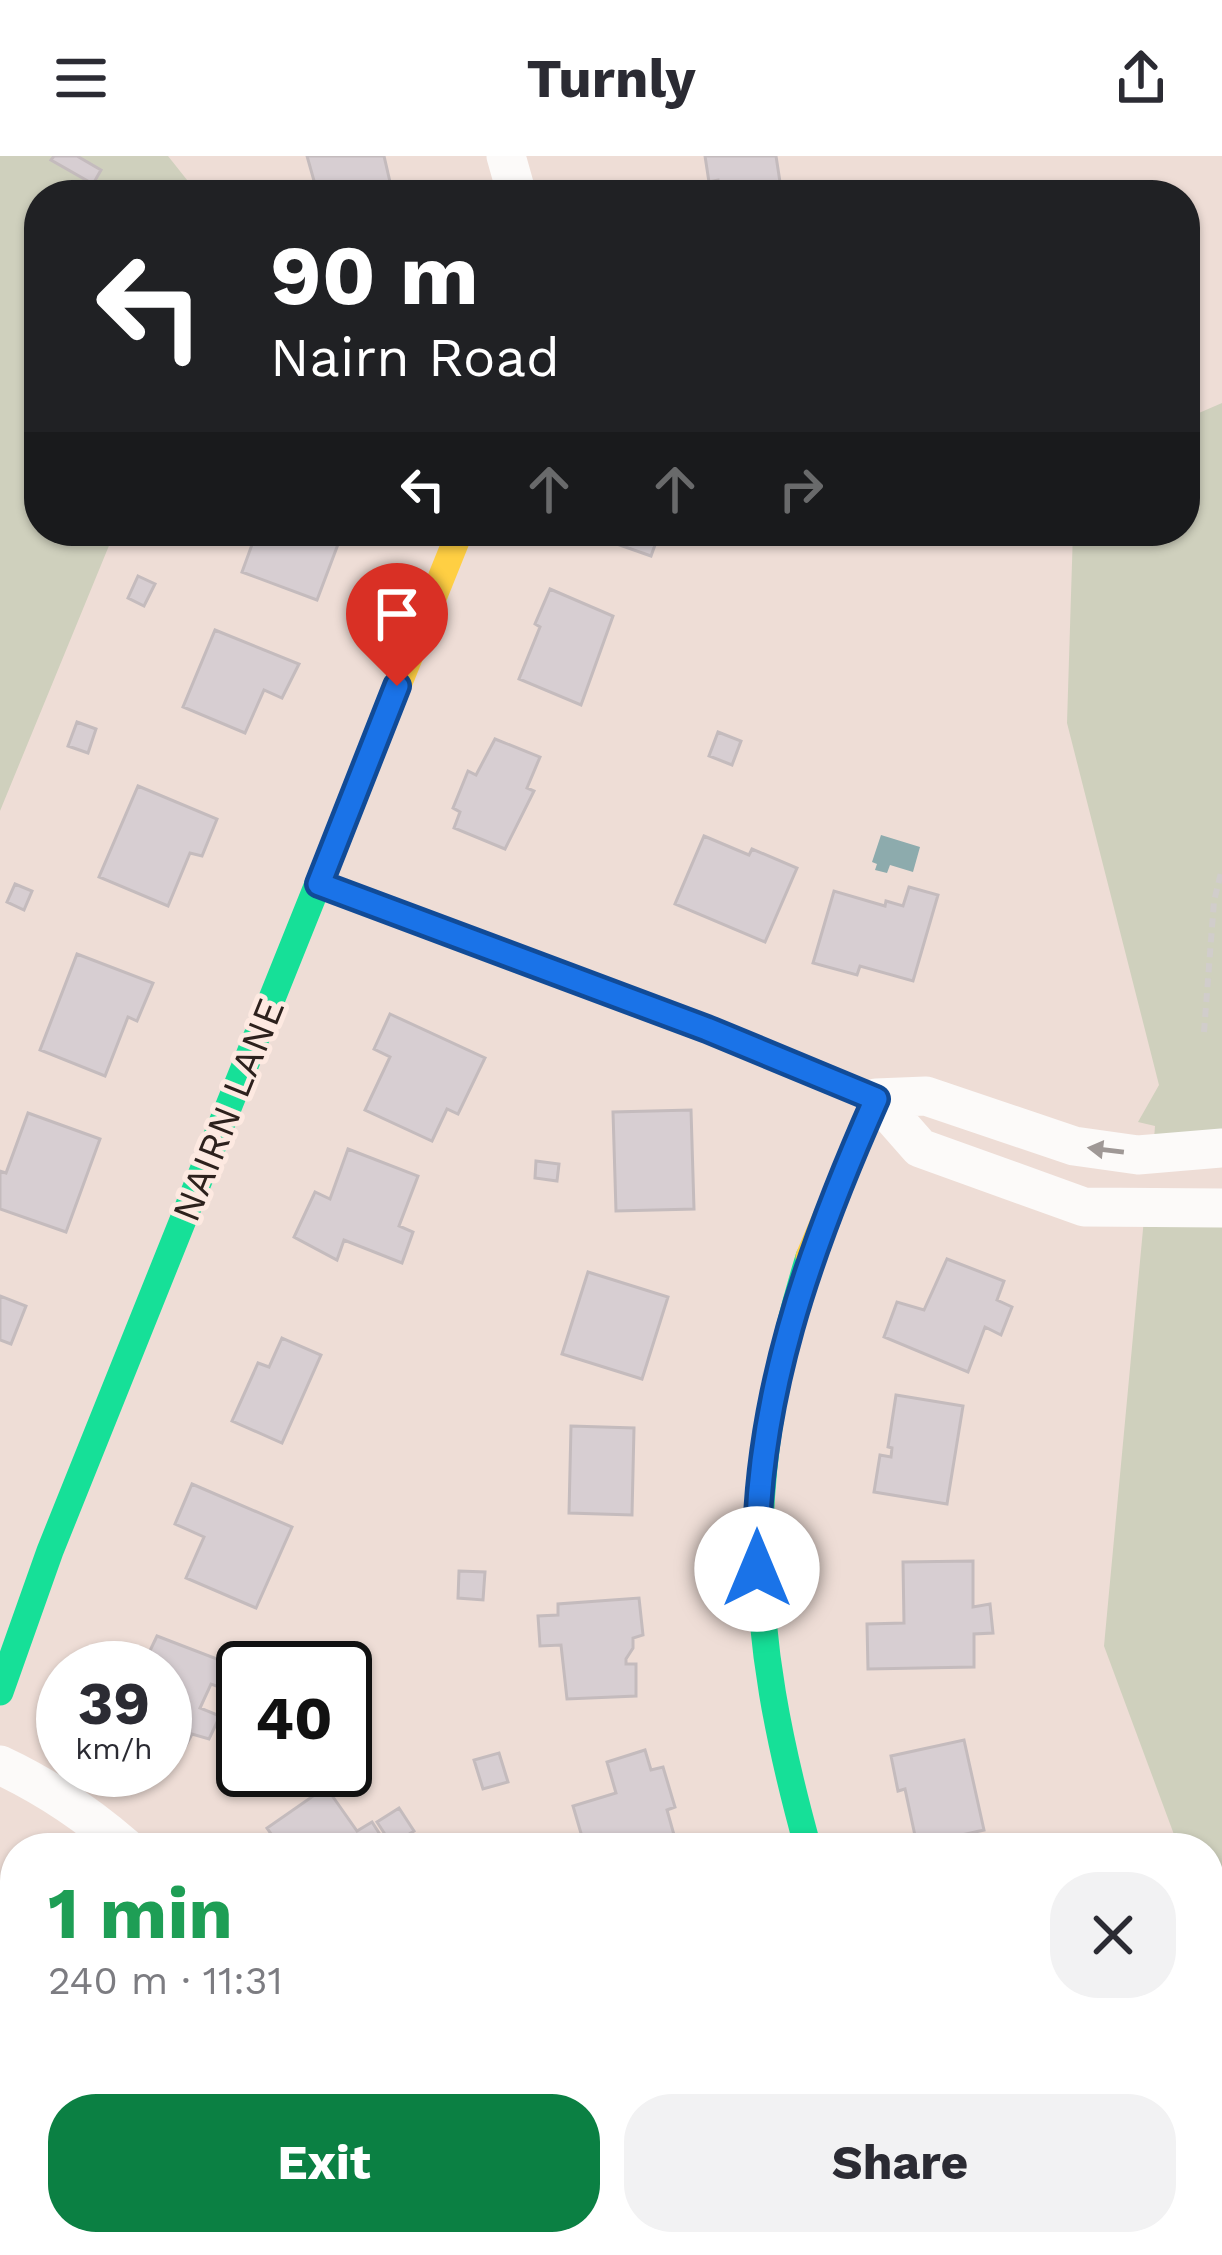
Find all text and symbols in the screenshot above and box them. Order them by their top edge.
icon: menu [48,45,114,111]
icon: share [1108,45,1174,111]
text: Turnly [526,47,696,110]
text: 90 m [270,226,479,324]
icon: left [72,228,228,384]
text: Nairn Road [270,326,560,389]
icon: left [390,456,456,522]
icon: ahead [516,456,582,522]
icon: ahead [642,456,708,522]
icon: right [768,456,834,522]
pin [346,563,448,686]
icon: arrive [364,581,430,647]
street label: NAIRN LANE [163,992,293,1228]
one-way arrow [1086,1141,1124,1160]
position arrow [694,1506,820,1632]
speed limit sign: 40 [216,1641,372,1797]
text: 39 [78,1668,150,1739]
text: km/h [75,1731,153,1766]
text: 1 min [48,1871,233,1955]
button: close [1050,1872,1176,1998]
text: 240 m · 11:31 [48,1958,283,2003]
button: Exit [48,2094,600,2232]
button: Share [624,2094,1176,2232]

